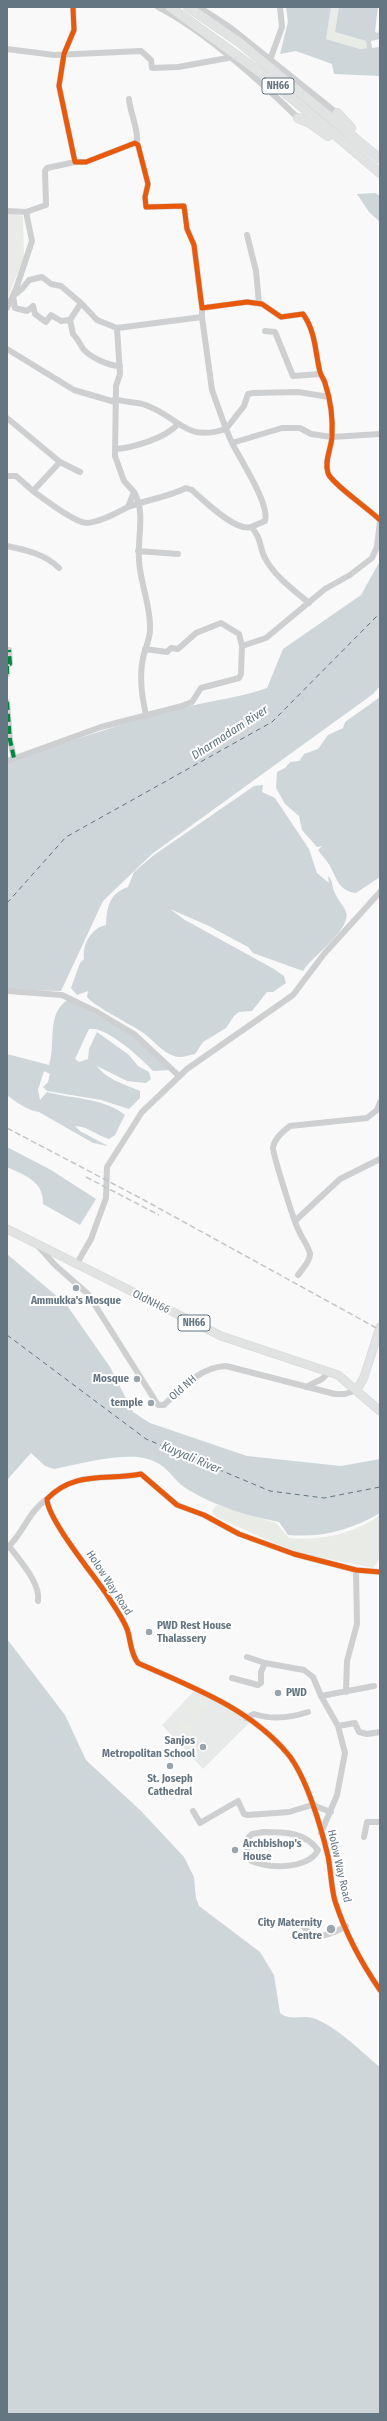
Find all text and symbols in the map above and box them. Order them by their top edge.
road number: NH66 [262,78,294,94]
water label: Dharmadam River [189,703,271,763]
marker: Ammukka's Mosque [71,1283,81,1293]
street label: OldNH66 [130,1287,172,1317]
place label: Ammukka's Mosque [31,1294,121,1308]
road number: NH66 [178,1315,210,1331]
place label: Mosque [93,1372,129,1386]
street label: Old NH [167,1373,199,1403]
marker: Mosque [132,1374,142,1384]
place label: temple [111,1396,143,1410]
marker: temple [146,1398,156,1408]
water label: Kuyyali River [159,1439,223,1477]
street label: Holow Way Road [83,1548,135,1618]
place label: PWD Rest House Thalassery [157,1619,231,1645]
marker: PWD Rest House Thalassery [144,1627,154,1637]
place label: PWD [286,1686,307,1700]
marker: PWD [273,1688,283,1698]
place label: Sanjos Metropolitan School [102,1734,195,1760]
marker: Sanjos Metropolitan School [198,1742,208,1752]
marker: St. Joseph Cathedral [165,1761,175,1771]
place label: St. Joseph Cathedral [147,1772,193,1798]
street label: Holow Way Road [324,1828,354,1904]
place label: Archbishop's House [243,1837,302,1863]
marker: Archbishop's House [230,1845,240,1855]
place label: City Maternity Centre [258,1916,322,1942]
marker: City Maternity Centre [325,1923,337,1935]

